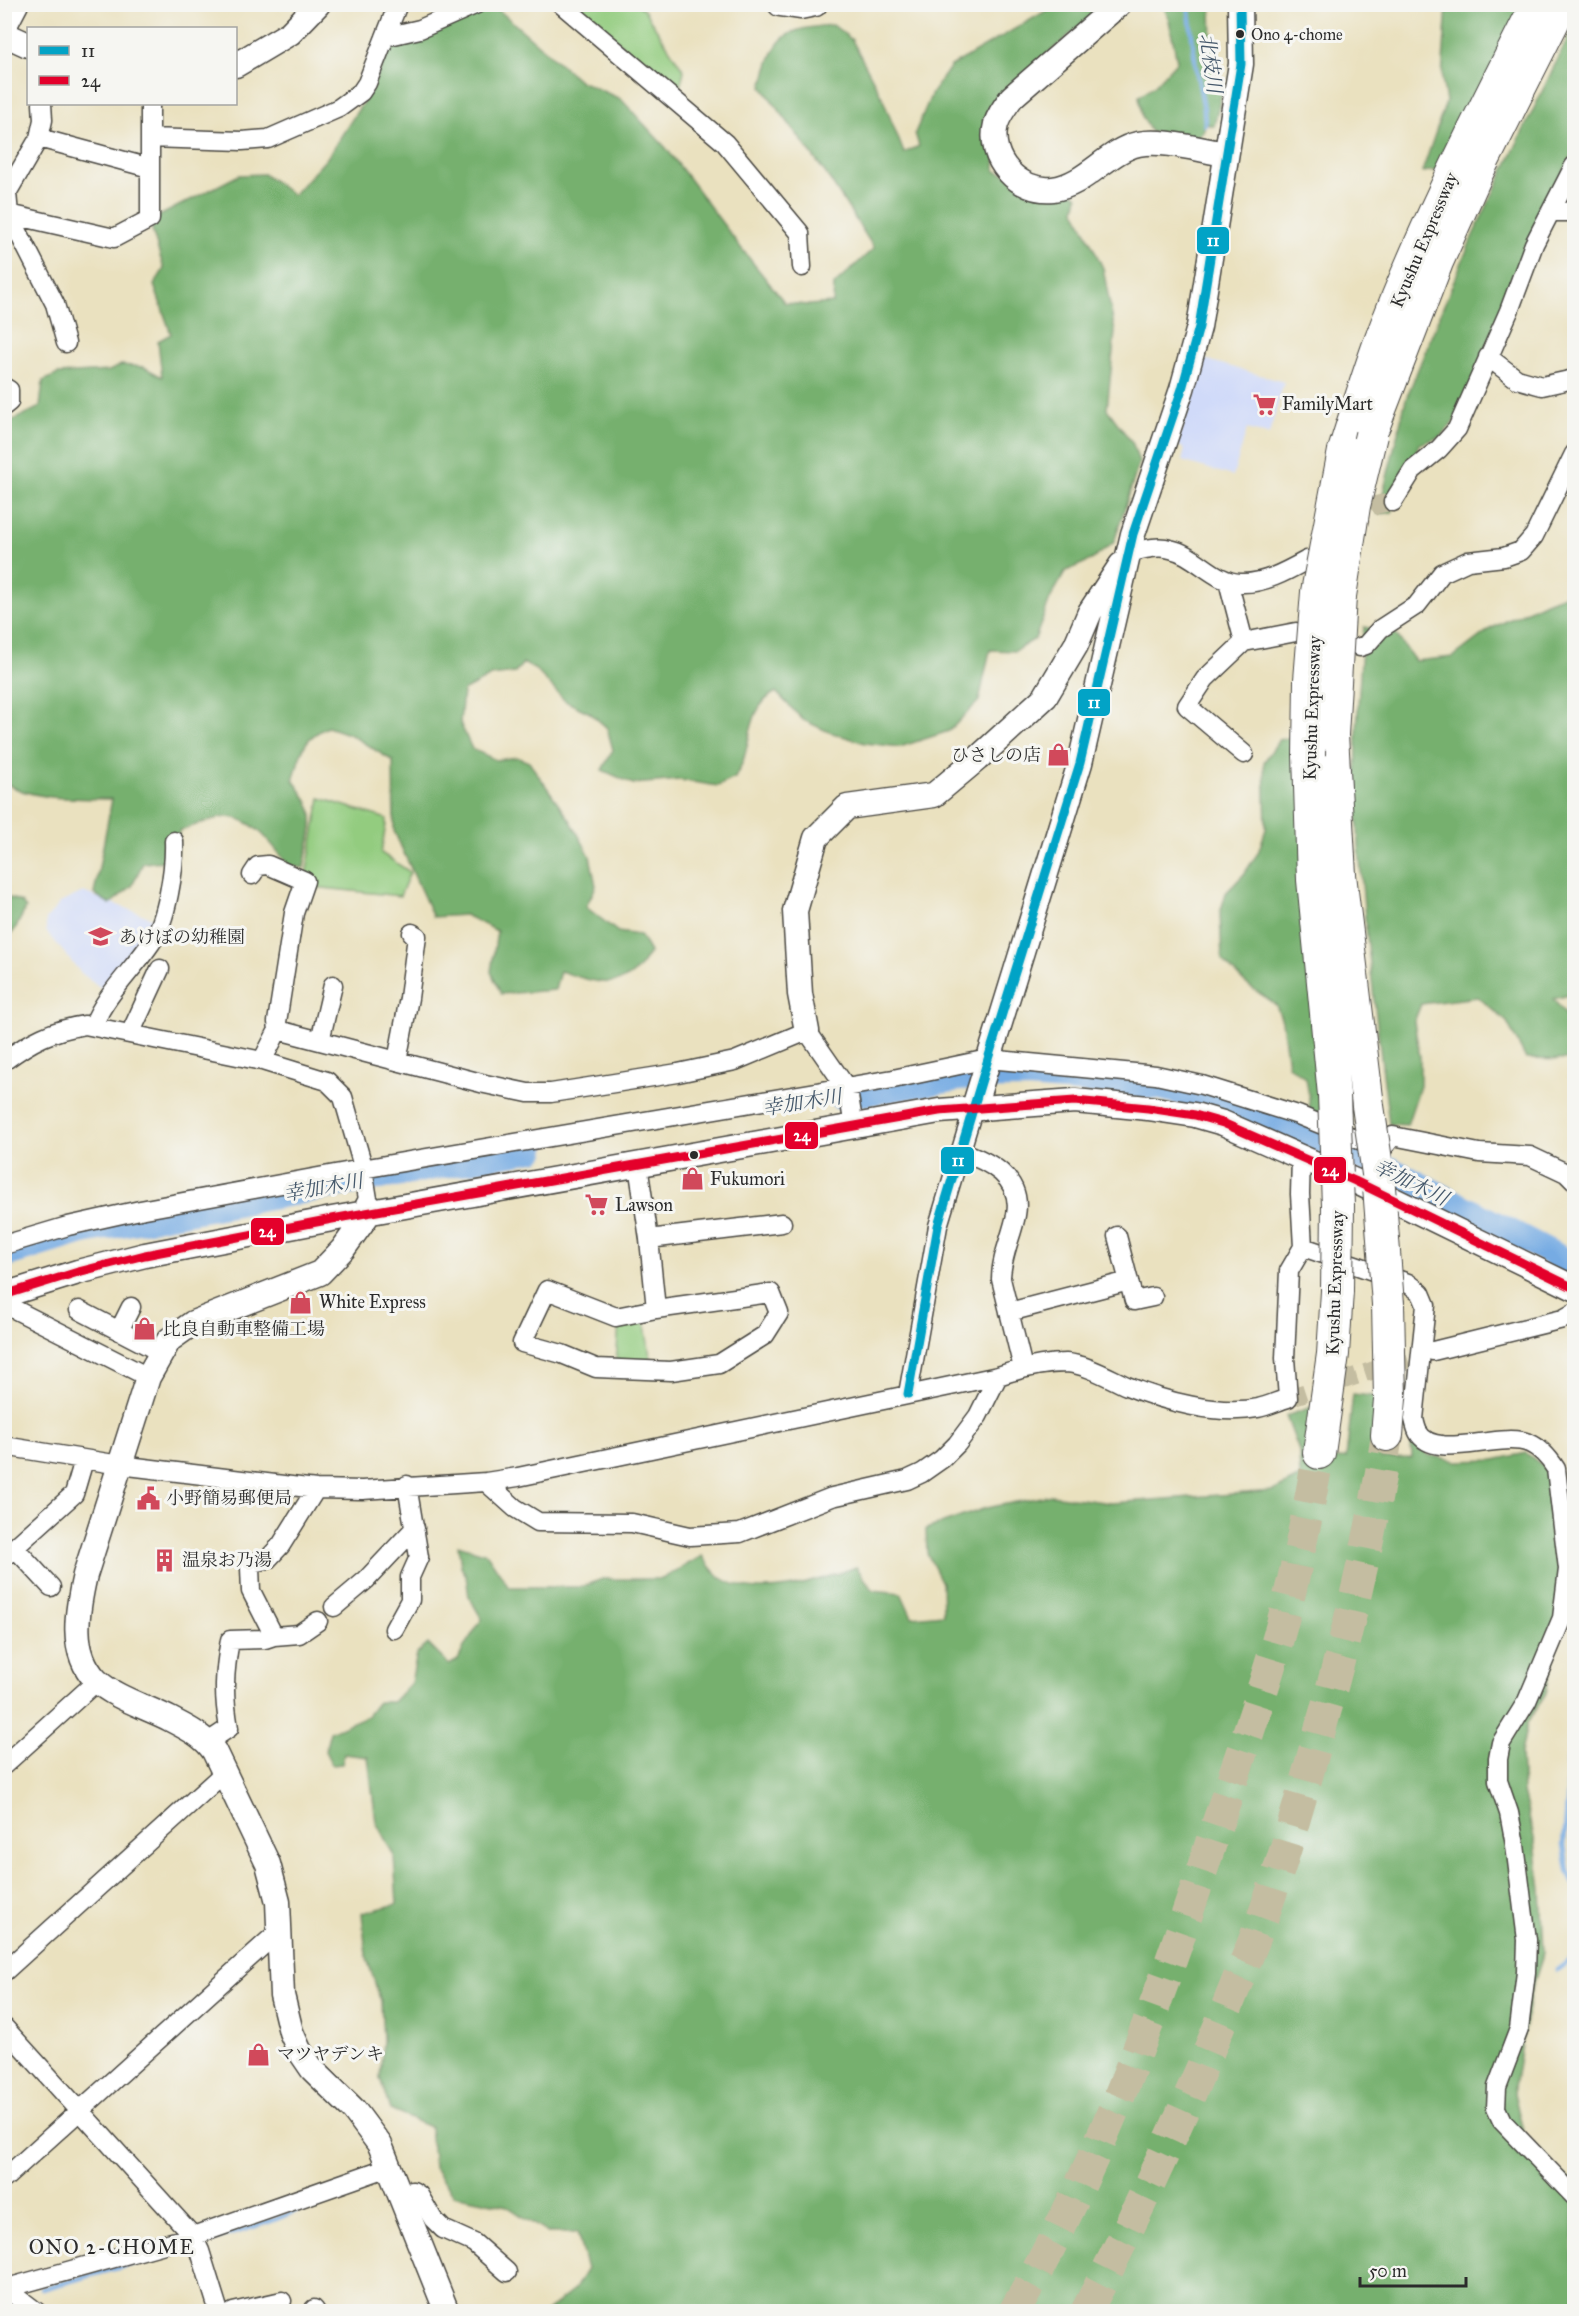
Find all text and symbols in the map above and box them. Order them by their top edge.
place label: Ono 4-chome [1251,25,1343,44]
legend [27,27,237,105]
marker: Ono 4-chome [1234,28,1246,40]
water label: 北枝川 [1195,32,1227,96]
text: 11 [81,40,95,62]
text: 24 [81,70,101,92]
street label: Kyushu Expressway [1386,169,1463,311]
line badge: 11 [1196,226,1230,255]
text: 11 [1207,231,1220,250]
supermarket icon: FamilyMart [1251,391,1277,417]
place label: FamilyMart [1282,393,1374,415]
street label: Kyushu Expressway [1298,635,1326,781]
line badge: 11 [1077,688,1111,717]
text: 11 [1088,693,1101,712]
shop icon: ひさしの店 [1046,742,1072,768]
place label: ひさしの店 [951,744,1041,766]
school or university icon: あけぼの幼稚園 [88,924,114,950]
place label: あけぼの幼稚園 [119,926,245,948]
water label: 幸加木川 [761,1084,845,1120]
line badge: 24 [784,1121,819,1150]
text: 24 [794,1126,811,1146]
line badge: 11 [940,1146,975,1175]
unlabelled marker [688,1149,700,1161]
text: 11 [952,1151,965,1170]
water label: 幸加木川 [1370,1154,1454,1211]
line badge: 24 [1313,1156,1347,1184]
text: 24 [1322,1161,1339,1181]
shop icon: Fukumori [679,1166,705,1192]
water label: 幸加木川 [282,1168,366,1206]
place label: Fukumori [710,1168,785,1190]
supermarket icon: Lawson [584,1192,610,1218]
place label: Lawson [615,1194,673,1216]
street label: Kyushu Expressway [1321,1210,1349,1356]
line badge: 24 [250,1217,285,1246]
text: 24 [259,1222,276,1242]
shop icon: White Express [288,1289,314,1315]
place label: White Express [319,1291,426,1313]
shop icon: 比良自動車整備工場 [132,1316,158,1342]
place label: 比良自動車整備工場 [163,1318,325,1340]
public building icon: 小野簡易郵便局 [135,1485,161,1511]
place label: 小野簡易郵便局 [166,1487,292,1509]
building icon: 温泉お乃湯 [151,1547,177,1573]
place label: 温泉お乃湯 [182,1549,272,1571]
shop icon: マツヤデンキ [246,2041,272,2067]
place label: マツヤデンキ [277,2043,384,2065]
district label: ONO 2-CHOME [29,2235,195,2259]
scale bar [1360,2250,1466,2288]
text: 50 m [1369,2260,1407,2282]

